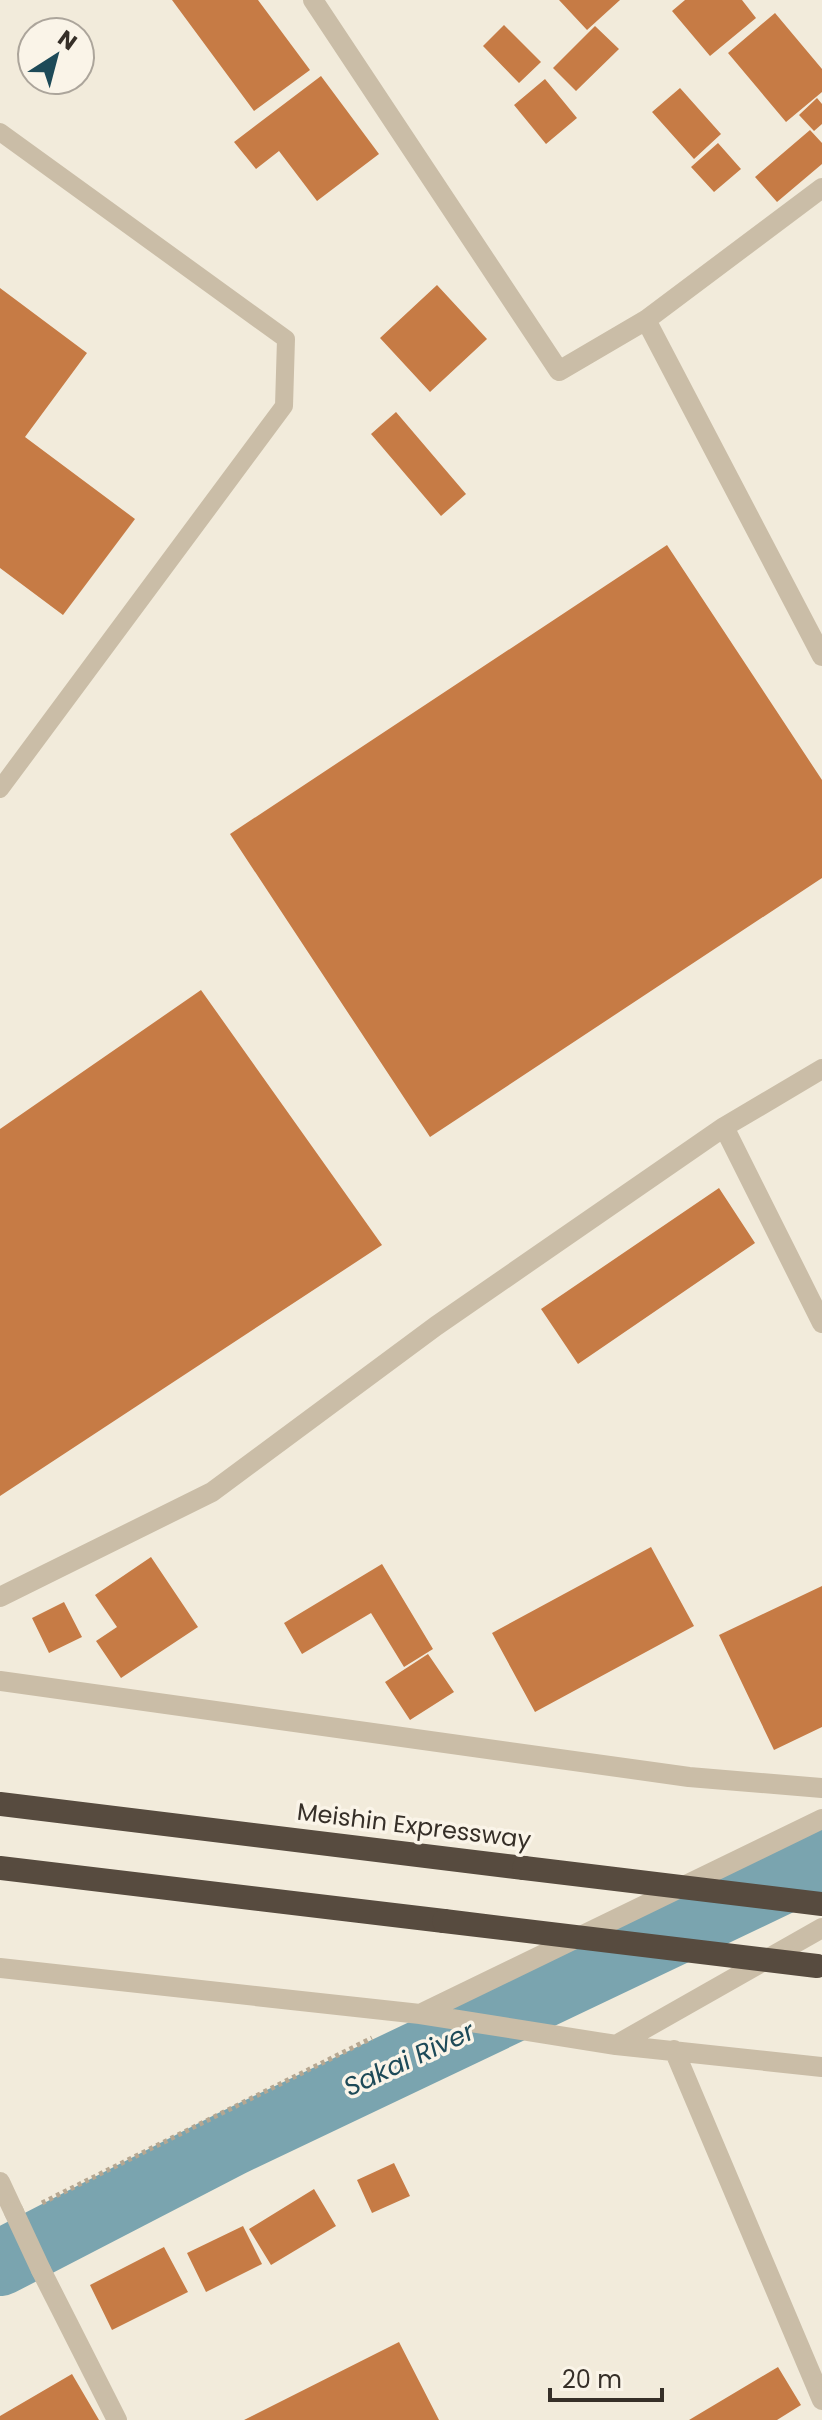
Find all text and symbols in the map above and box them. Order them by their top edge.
north arrow [16,16,96,96]
text: N [52,23,83,58]
street label: Meishin Expressway [295,1795,533,1856]
water label: Sakai River [338,2012,481,2105]
scale bar [550,2352,662,2402]
text: 20 m [562,2363,622,2396]

